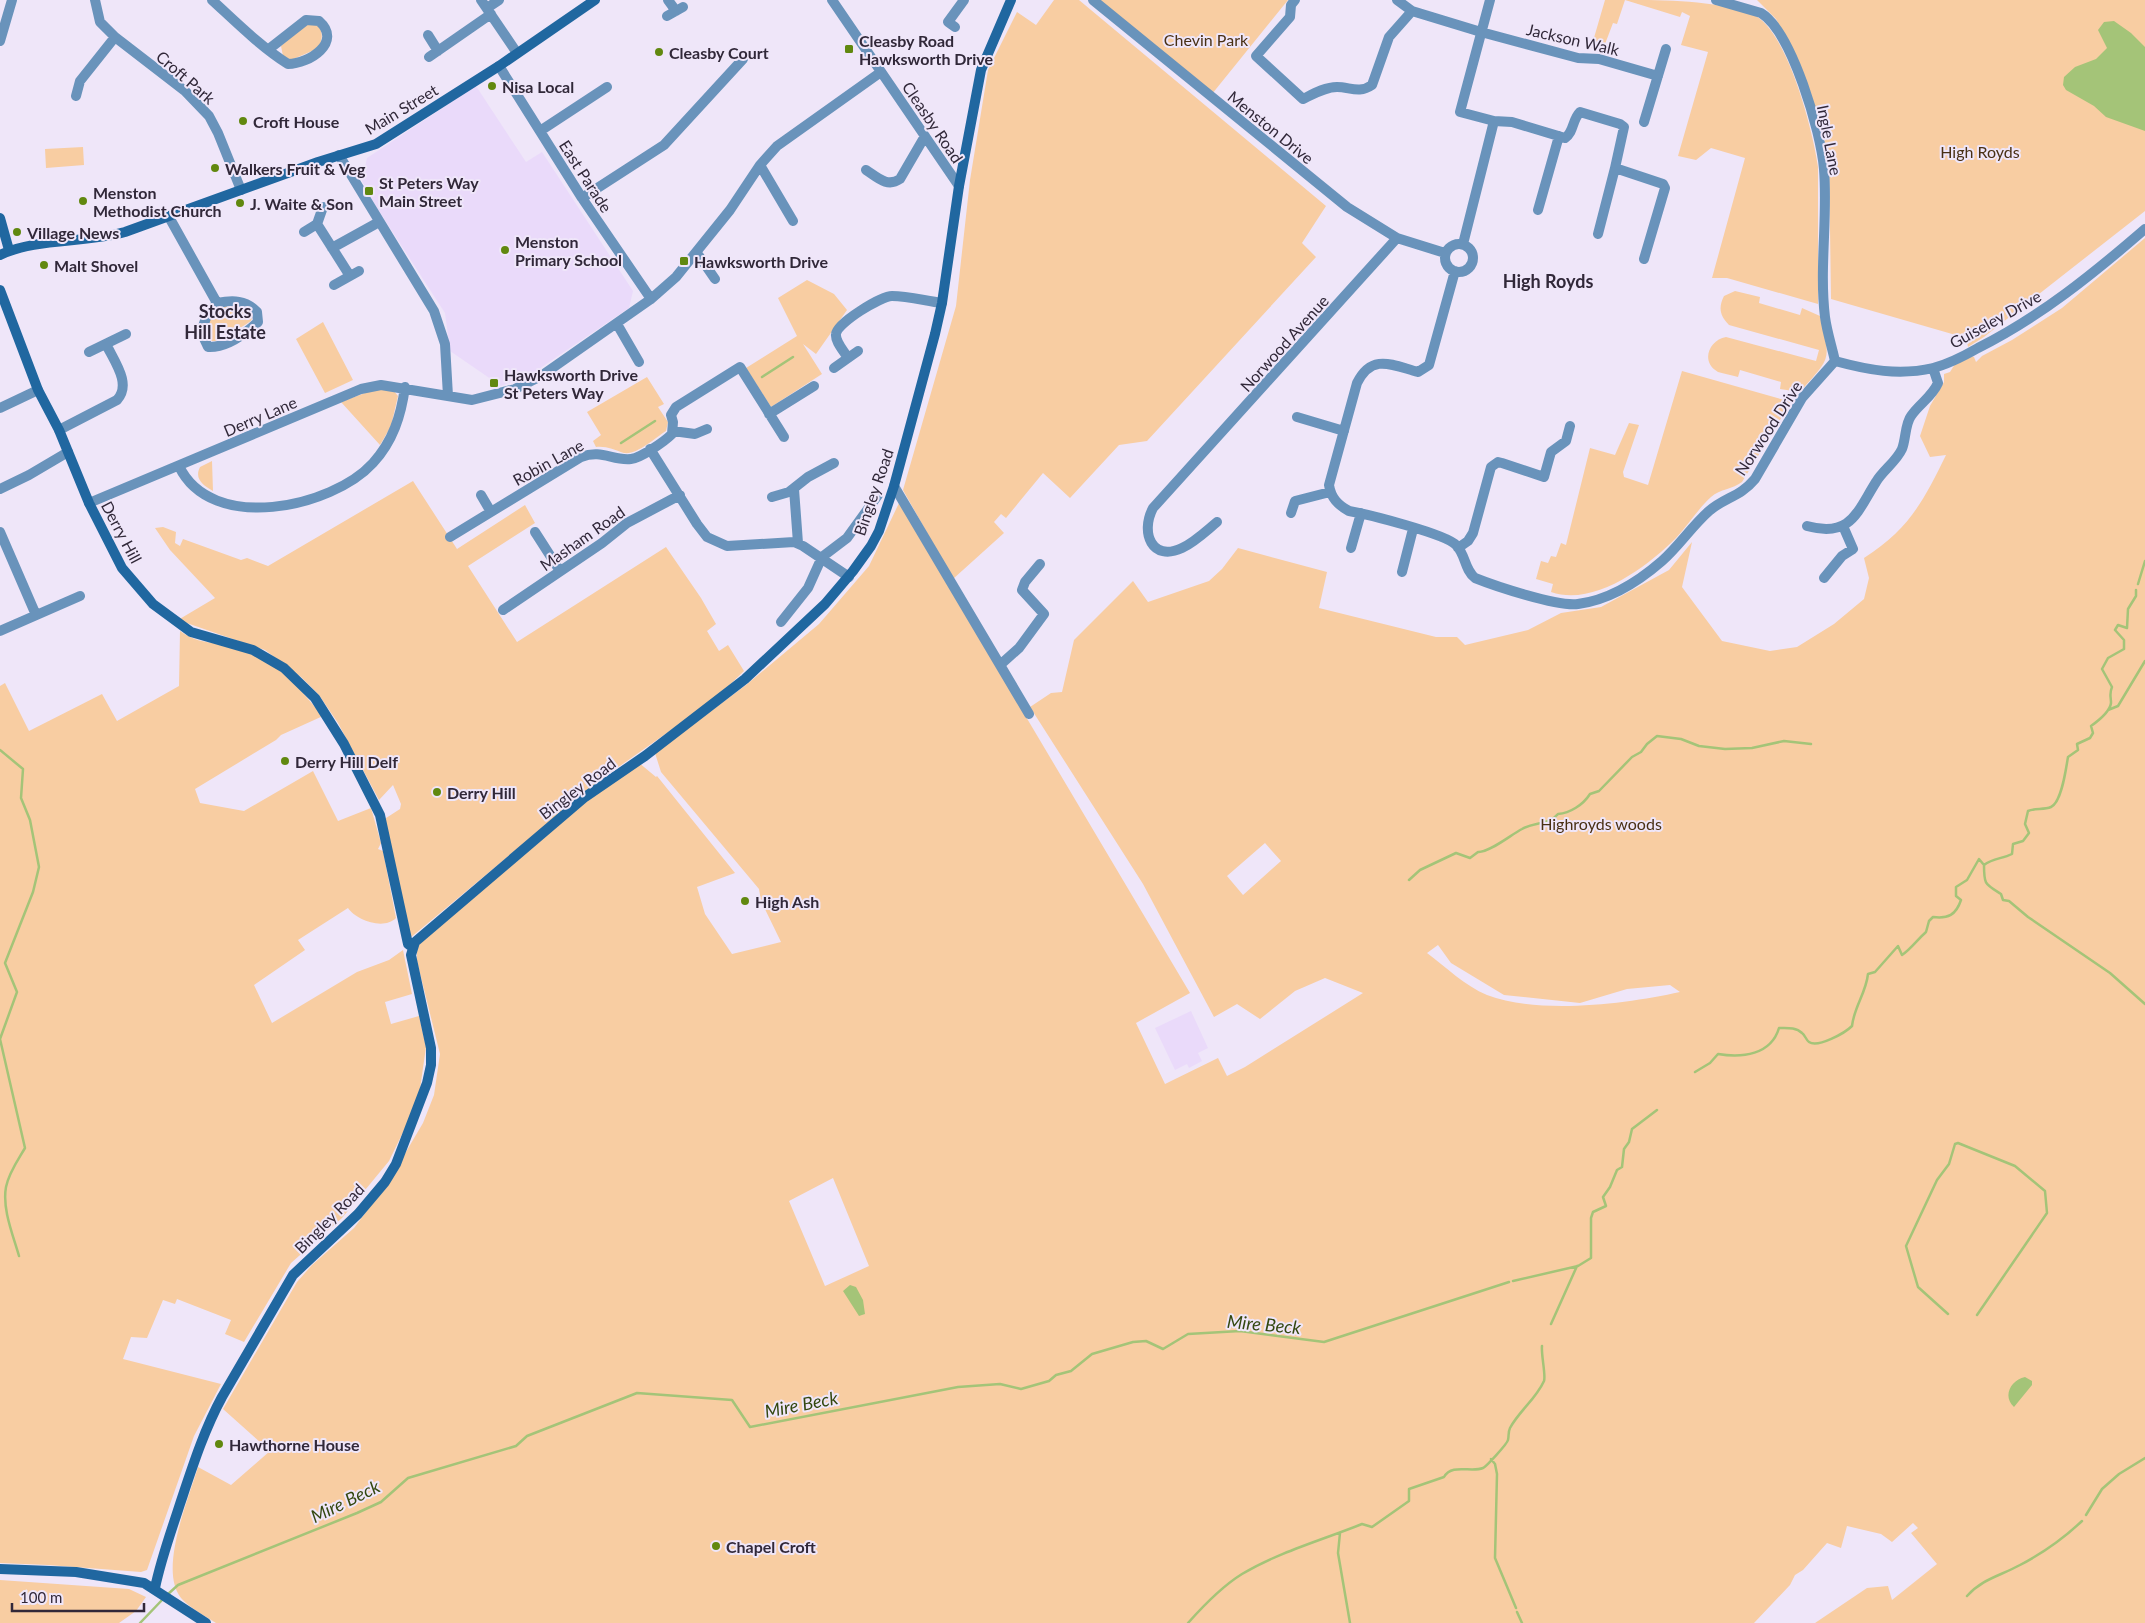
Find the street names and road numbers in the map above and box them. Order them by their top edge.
street label: Jackson Walk [1525,19,1622,59]
street label: Croft Park [153,46,220,108]
street label: Cleasby Road [899,78,967,166]
street label: Main Street [361,80,441,138]
street label: Menston Drive [1224,87,1318,167]
street label: Ingle Lane [1814,103,1846,177]
street label: East Parade [556,136,616,216]
street label: Guiseley Drive [1946,286,2044,352]
street label: Norwood Avenue [1236,291,1332,395]
street label: Norwood Drive [1730,377,1806,479]
street label: Derry Lane [221,392,299,440]
street label: Robin Lane [509,435,587,489]
street label: Bingley Road [849,446,897,538]
street label: Derry Hill [98,498,146,566]
street label: Masham Road [536,502,628,574]
street label: Bingley Road [535,753,619,823]
street label: Bingley Road [290,1179,368,1257]

